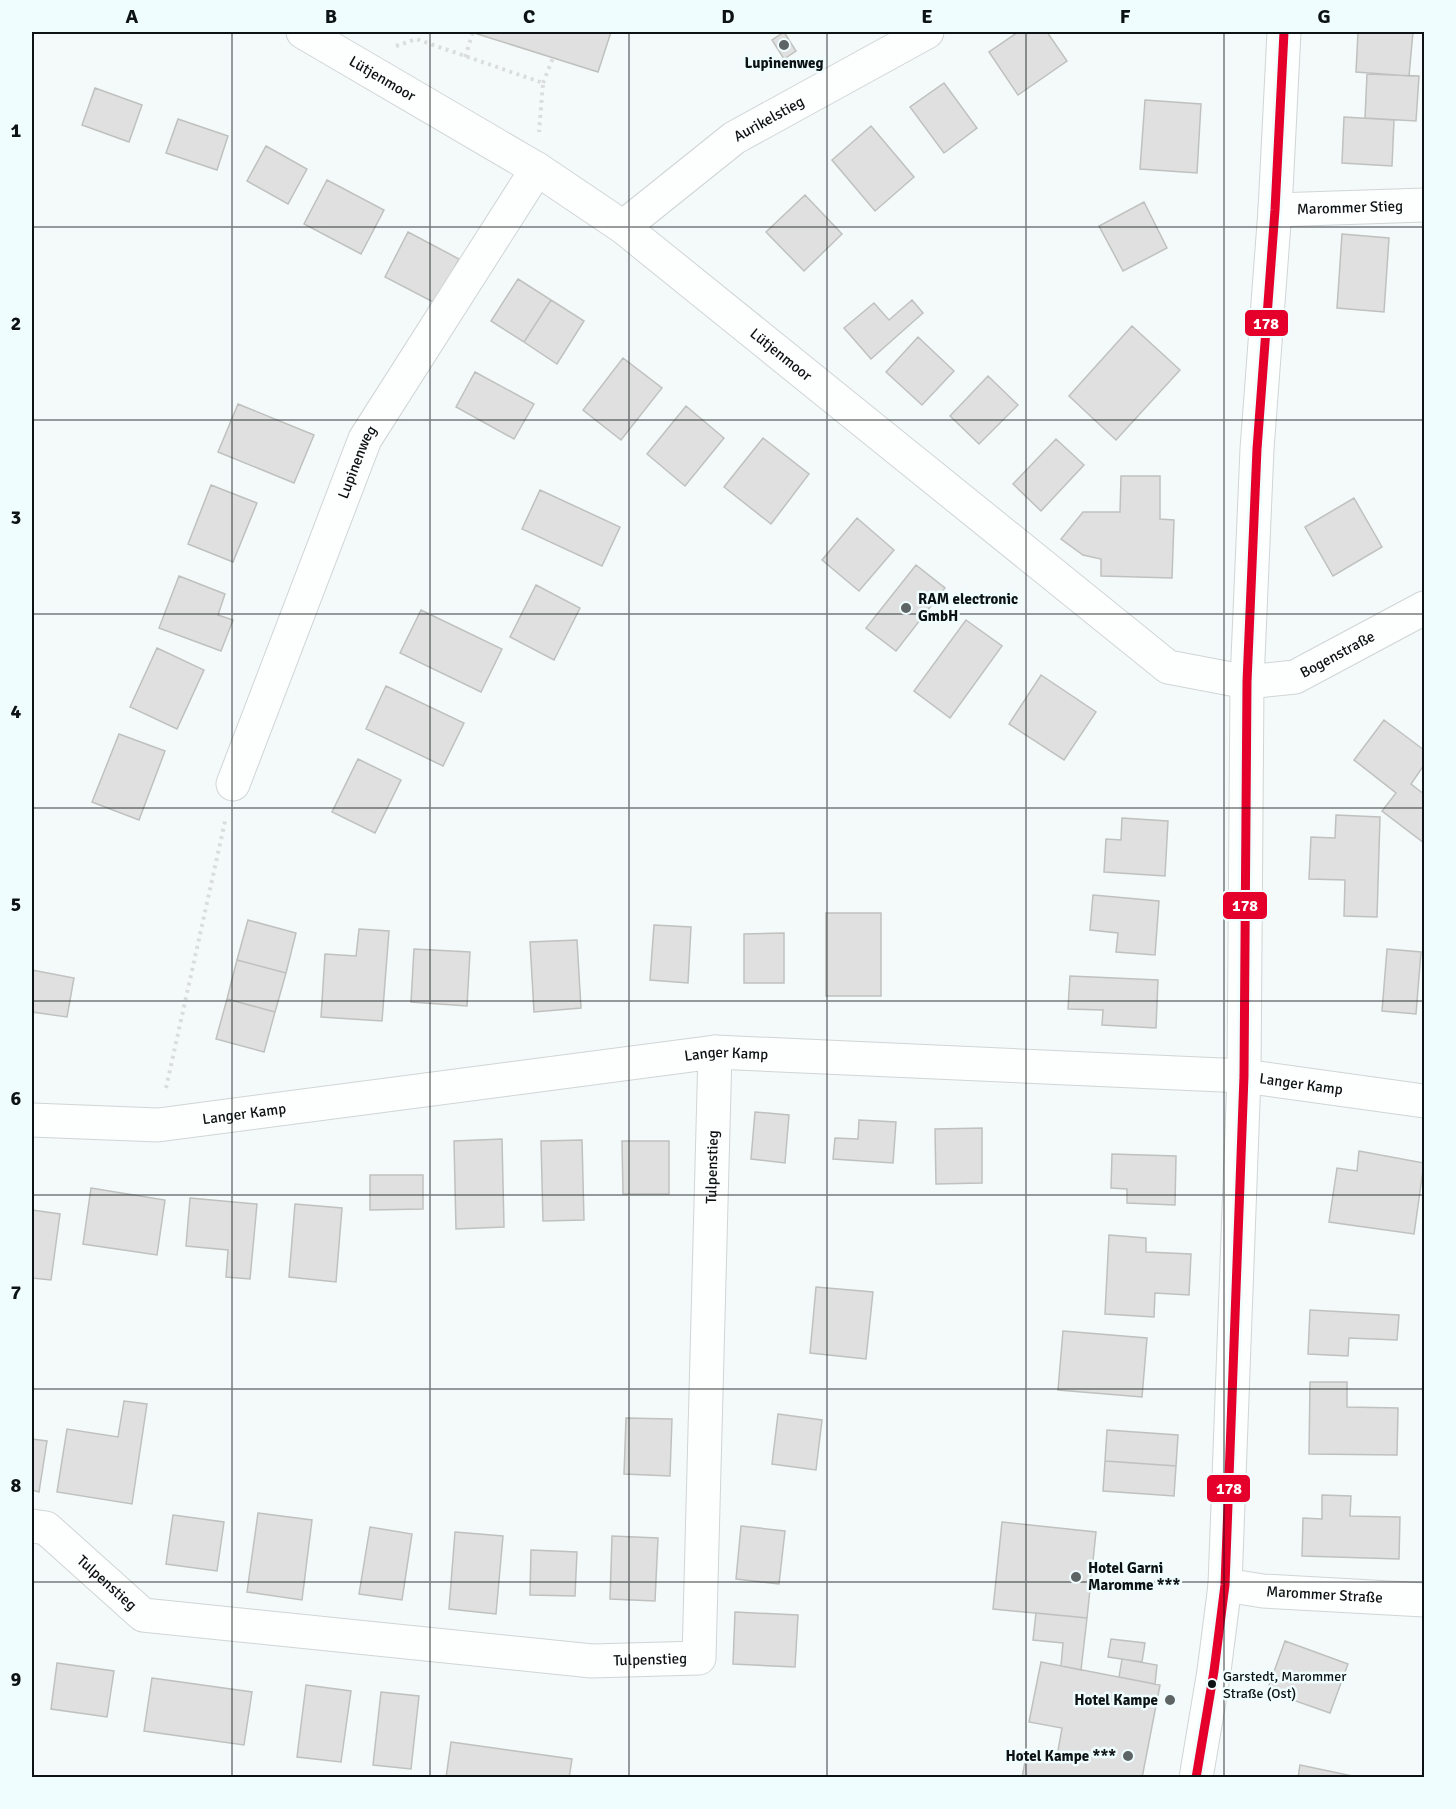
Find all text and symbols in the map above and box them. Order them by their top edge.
text: A [126,4,139,29]
text: B [325,4,337,29]
text: C [523,4,535,29]
text: D [721,4,735,29]
text: E [921,4,933,29]
text: F [1120,4,1131,29]
text: G [1317,4,1331,29]
marker: Lupinenweg [777,38,791,52]
street label: Lütjenmoor [346,52,419,105]
place label: Lupinenweg [745,54,823,72]
street label: Aurikelstieg [730,92,807,145]
text: 1 [11,118,22,143]
street label: Marommer Stieg [1297,197,1403,218]
line badge: 178 [1244,309,1289,337]
text: 2 [11,311,21,336]
text: 178 [1253,314,1279,334]
street label: Lütjenmoor [747,324,816,385]
street label: Lupinenweg [334,422,380,501]
text: 3 [11,505,21,530]
place label: RAM electronic GmbH [918,590,1018,625]
marker: RAM electronic GmbH [899,601,913,615]
street label: Bogenstraße [1297,627,1378,682]
text: 4 [11,699,22,724]
line badge: 178 [1222,891,1268,920]
text: 5 [11,892,21,917]
text: 178 [1232,896,1258,916]
street label: Langer Kamp [683,1043,769,1065]
street label: Langer Kamp [1258,1069,1344,1099]
text: 6 [11,1086,22,1111]
street label: Langer Kamp [201,1099,287,1128]
street label: Tulpenstieg [702,1130,722,1204]
text: 7 [11,1280,22,1305]
text: 8 [11,1473,22,1498]
line badge: 178 [1206,1474,1251,1503]
text: 178 [1216,1479,1242,1499]
street label: Tulpenstieg [73,1551,141,1614]
place label: Hotel Garni Maromme *** [1088,1559,1180,1594]
marker: Hotel Garni Maromme *** [1069,1570,1083,1584]
street label: Marommer Straße [1266,1582,1383,1607]
street label: Tulpenstieg [613,1649,687,1669]
text: 9 [11,1667,22,1692]
place label: Garstedt, Marommer Straße (Ost) [1223,1668,1347,1702]
marker: Garstedt, Marommer Straße (Ost) [1206,1678,1218,1690]
place label: Hotel Kampe [1074,1691,1158,1709]
marker: Hotel Kampe [1163,1693,1177,1707]
place label: Hotel Kampe *** [1006,1747,1116,1765]
marker: Hotel Kampe *** [1121,1749,1135,1763]

